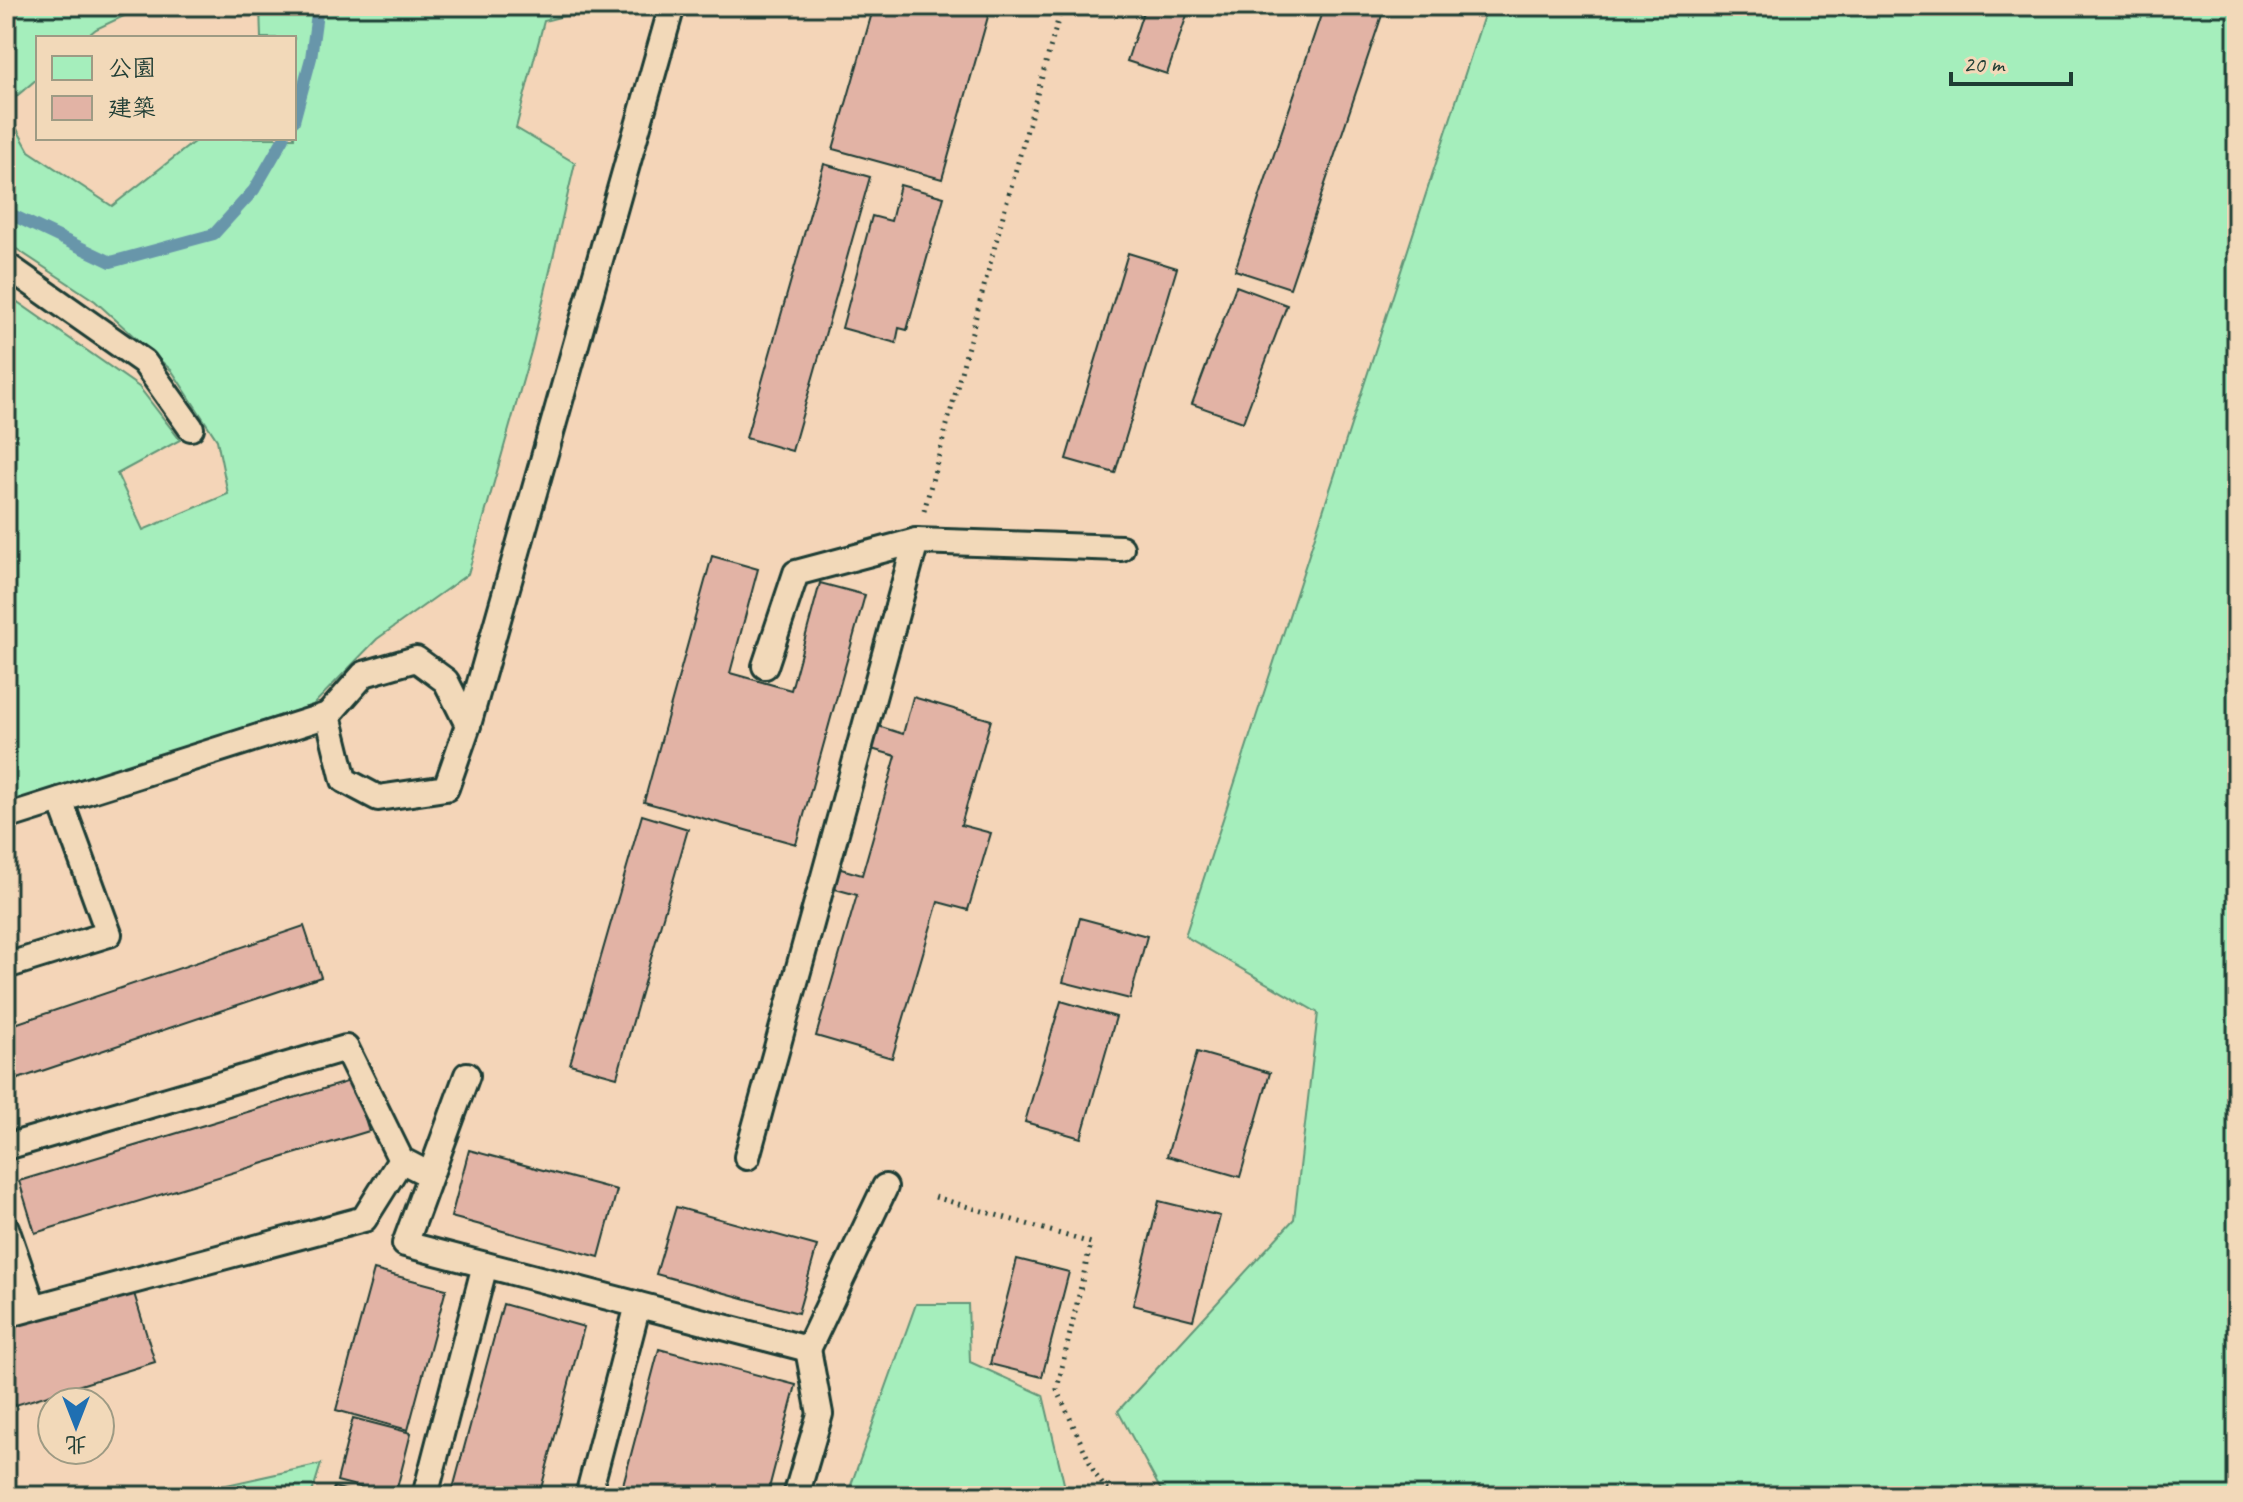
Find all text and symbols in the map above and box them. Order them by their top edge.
legend [36,36,296,140]
scale bar [1951,36,2071,86]
text: 20 m [1963,49,2006,79]
text: 公園 [108,53,156,83]
text: 建築 [108,93,156,123]
north arrow [36,1386,116,1466]
text: 北 [65,1431,87,1459]

